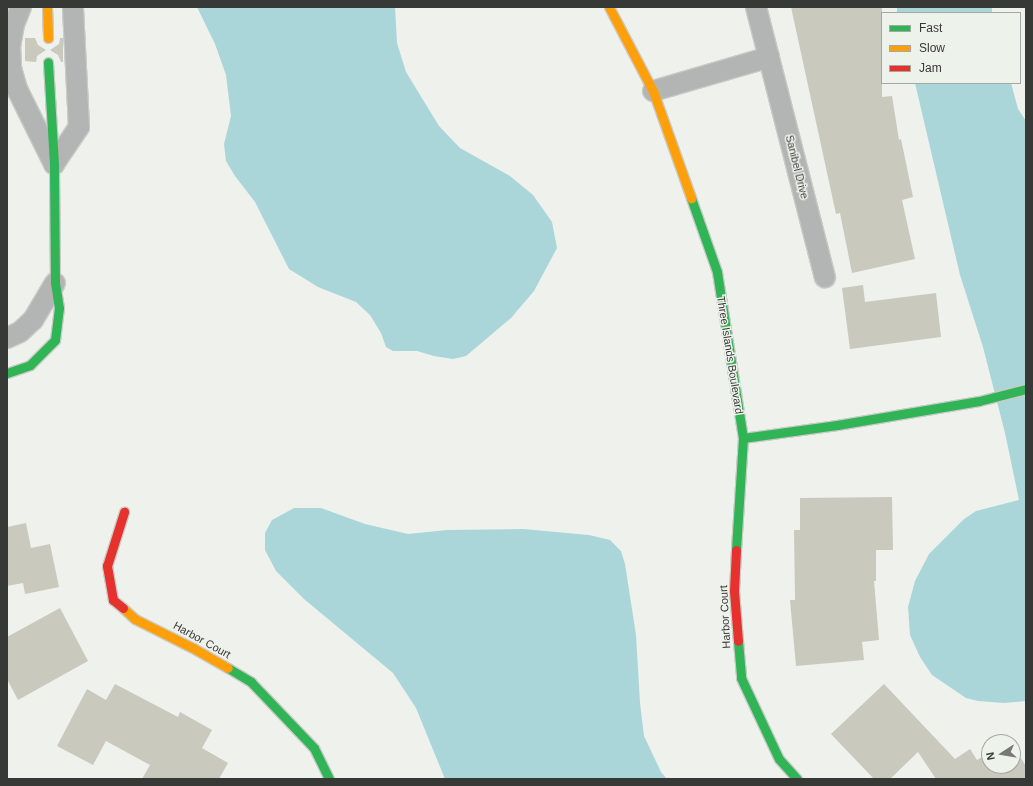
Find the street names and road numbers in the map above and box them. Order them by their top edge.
street label: Sanibel Drive [783,134,811,200]
street label: Three Islands Boulevard [714,295,746,415]
street label: Harbor Court [717,585,733,649]
street label: Harbor Court [171,619,233,661]

